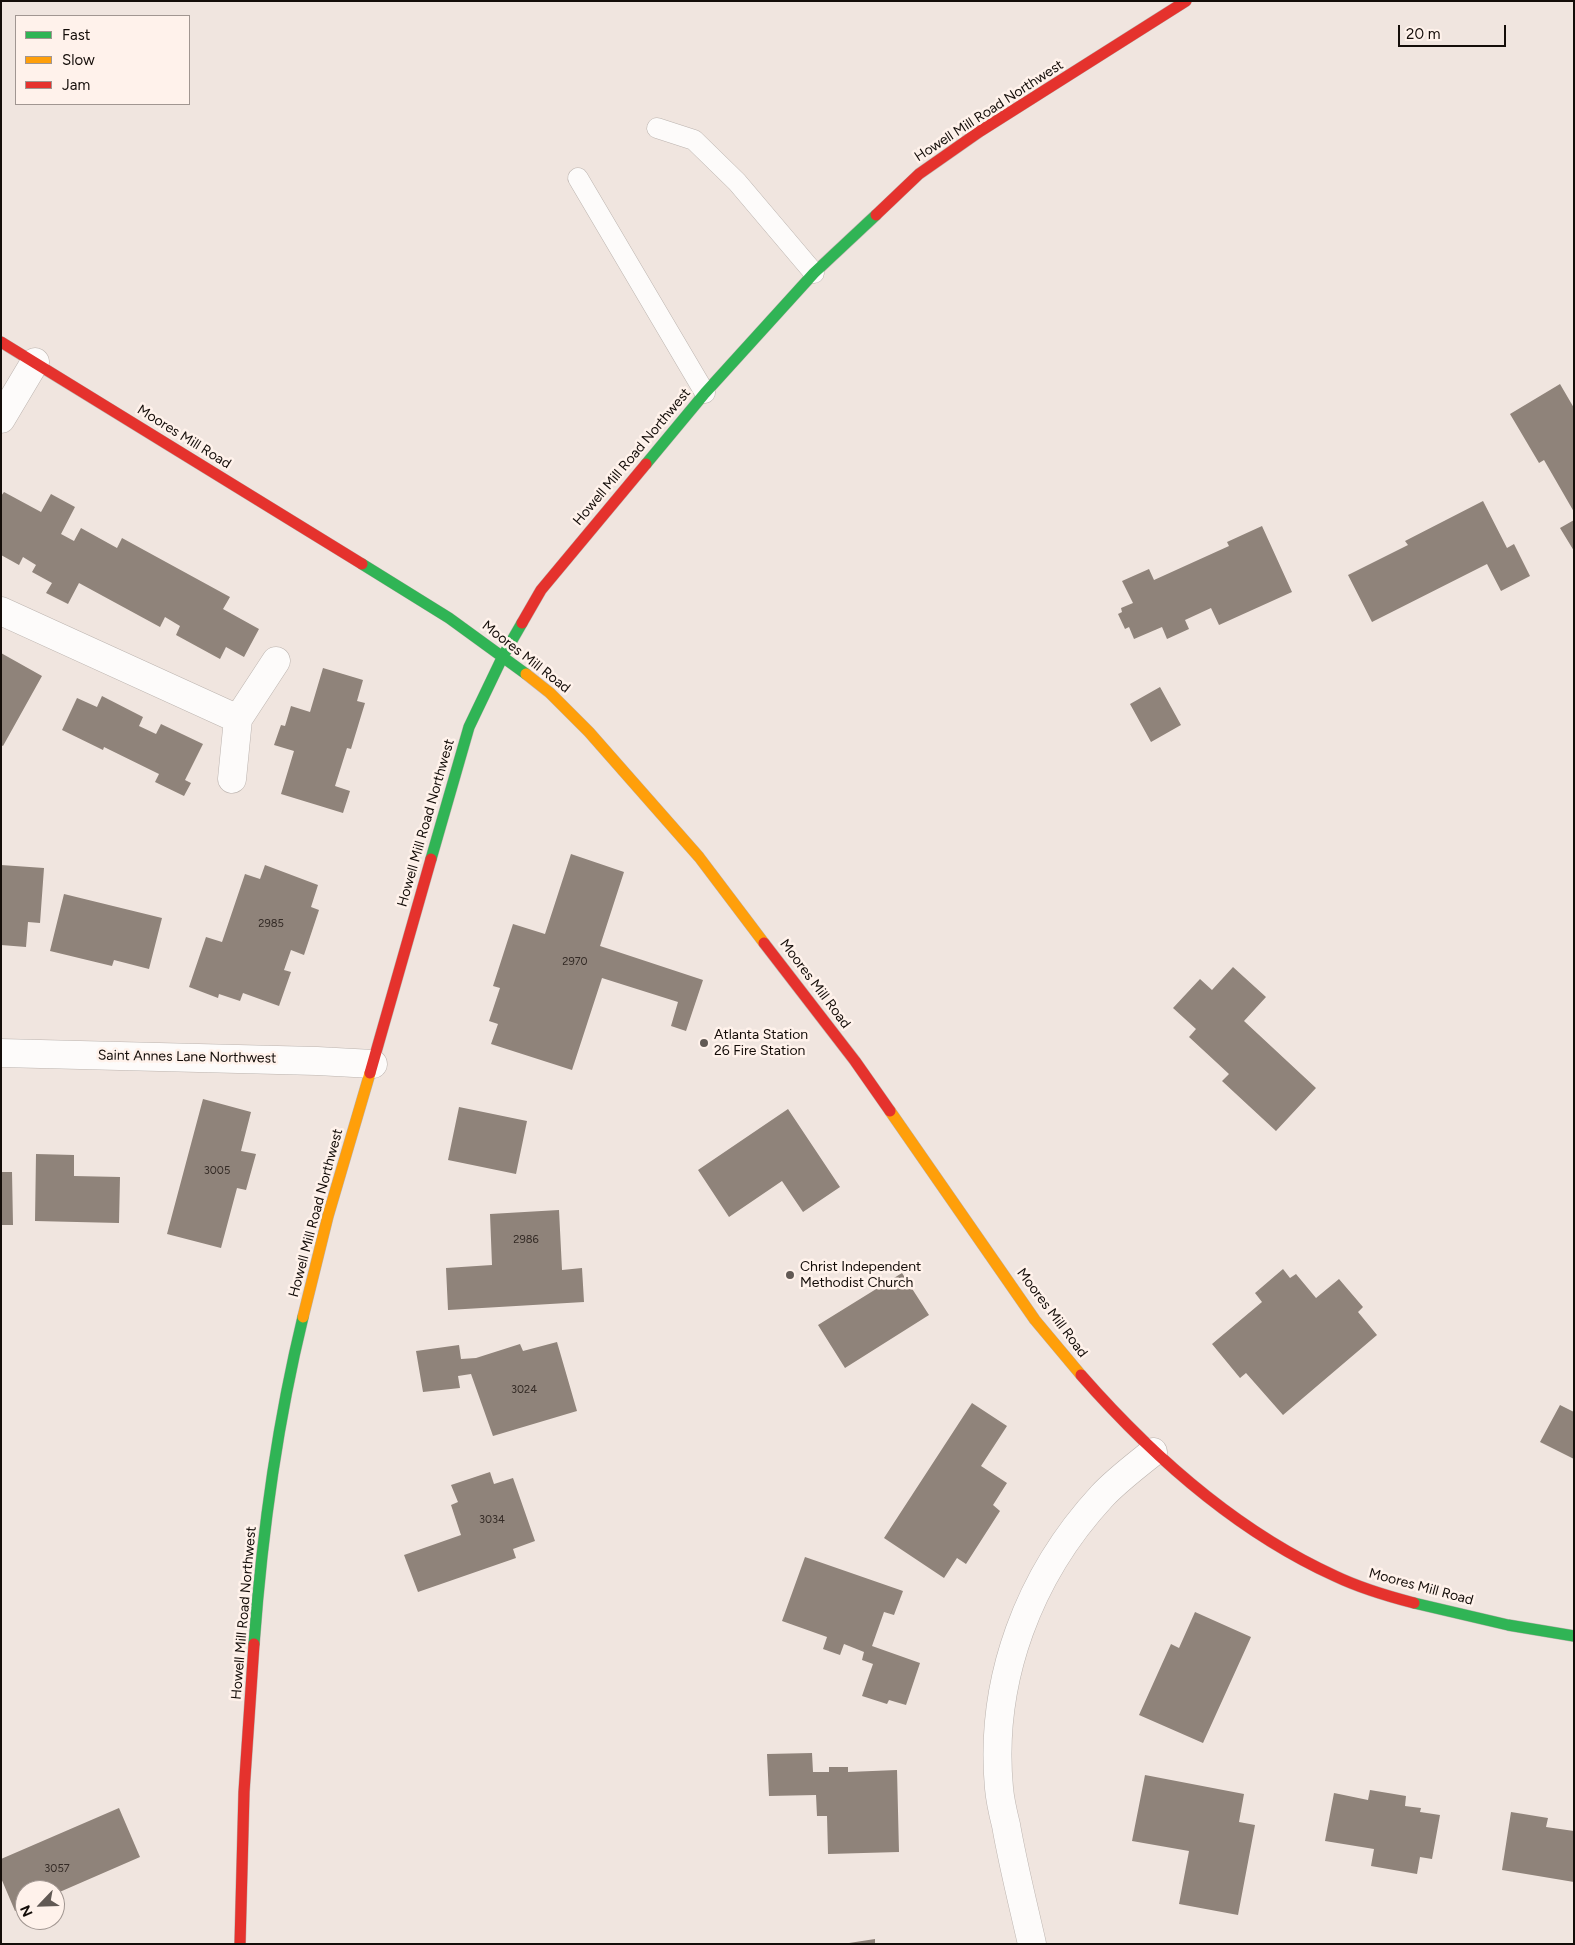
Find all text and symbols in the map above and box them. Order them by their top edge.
legend [15,15,190,105]
scale bar [1400,15,1508,47]
text: 20 m [1406,25,1440,43]
text: Fast [62,26,90,44]
text: Slow [62,51,95,69]
street label: Howell Mill Road Northwest [912,57,1066,165]
text: Jam [62,76,90,94]
street label: Howell Mill Road Northwest [570,385,694,529]
street label: Moores Mill Road [134,401,234,473]
street label: Moores Mill Road [479,617,573,697]
street label: Howell Mill Road Northwest [394,737,458,909]
house number: 2985 [258,917,284,931]
street label: Moores Mill Road [776,936,854,1032]
house number: 2970 [562,955,588,969]
place label: Atlanta Station 26 Fire Station [714,1027,808,1060]
marker: Atlanta Station 26 Fire Station [698,1037,710,1049]
street label: Saint Annes Lane Northwest [98,1047,276,1067]
street label: Howell Mill Road Northwest [285,1127,347,1299]
house number: 3005 [204,1164,230,1178]
house number: 2986 [513,1233,539,1247]
place label: Christ Independent Methodist Church [800,1259,921,1292]
street label: Moores Mill Road [1013,1265,1091,1361]
marker: Christ Independent Methodist Church [784,1269,796,1281]
house number: 3024 [511,1383,537,1397]
house number: 3034 [479,1513,505,1527]
street label: Howell Mill Road Northwest [228,1526,260,1700]
street label: Moores Mill Road [1367,1565,1475,1609]
house number: 3057 [44,1862,70,1876]
north arrow [15,1880,65,1930]
text: N [17,1903,37,1919]

